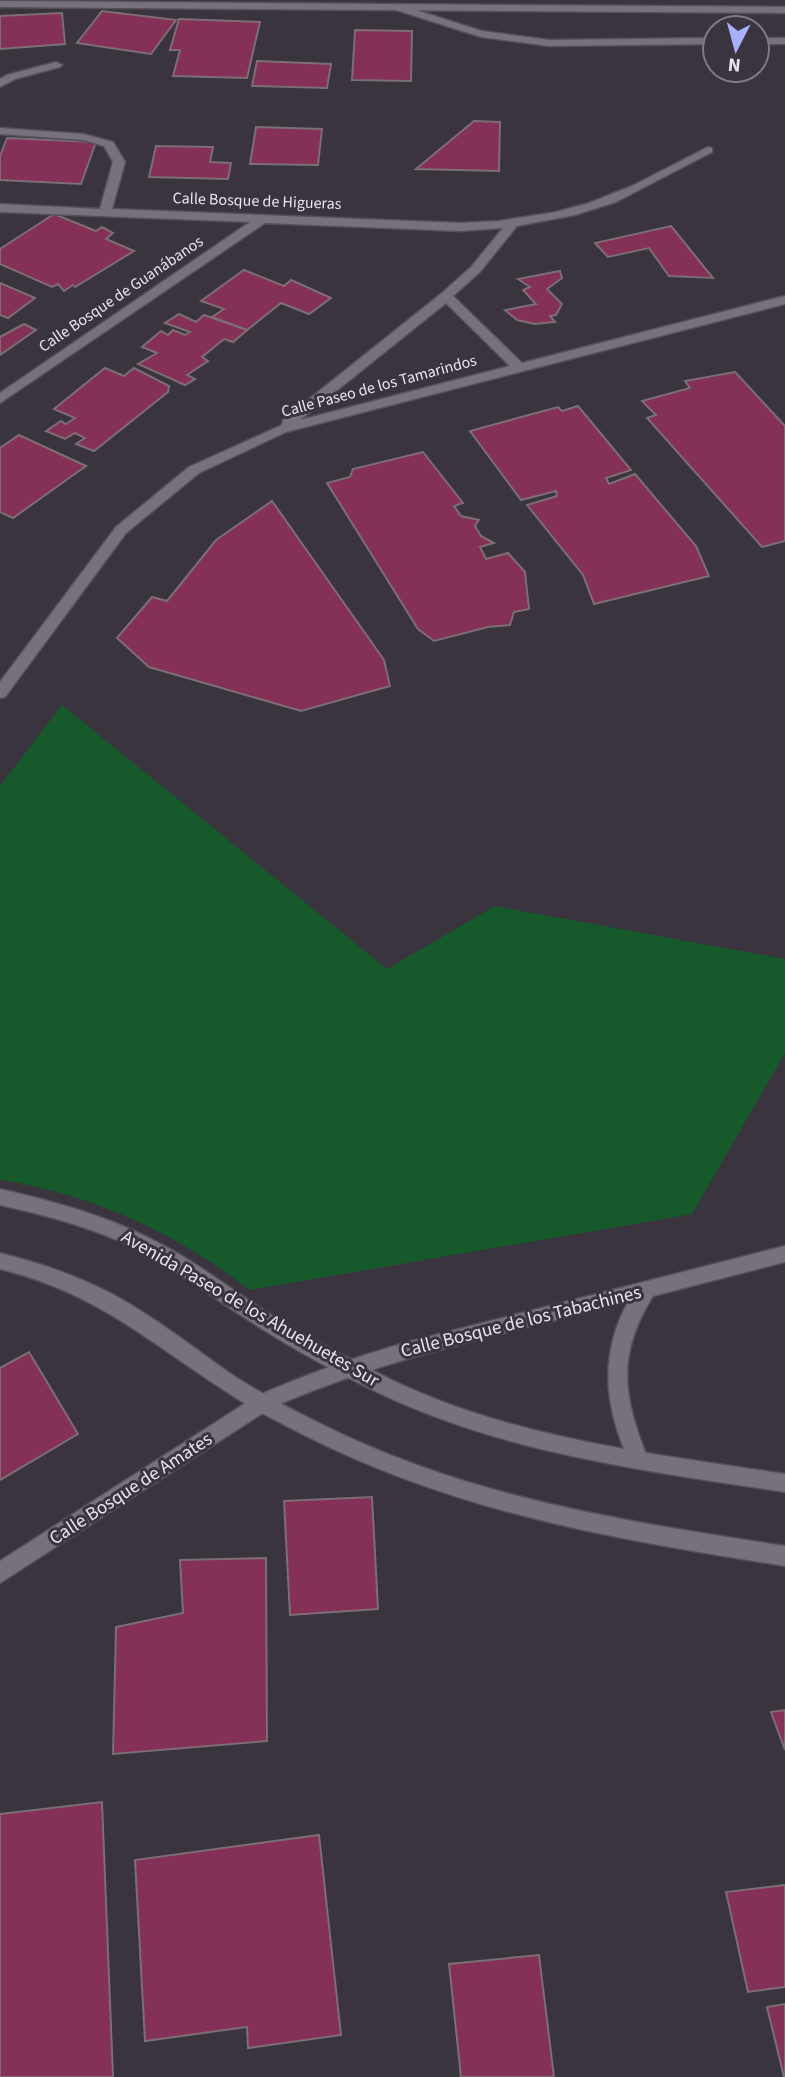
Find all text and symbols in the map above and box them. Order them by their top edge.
north arrow [701,14,771,84]
text: N [727,50,742,79]
street label: Calle Bosque de Higueras [172,187,342,215]
street label: Calle Bosque de Guanábanos [34,230,208,357]
street label: Calle Paseo de los Tamarindos [279,349,479,423]
street label: Avenida Paseo de los Ahuehuetes Sur [116,1224,384,1394]
street label: Calle Bosque de los Tabachines [398,1279,644,1365]
street label: Calle Bosque de Amates [44,1426,218,1552]

